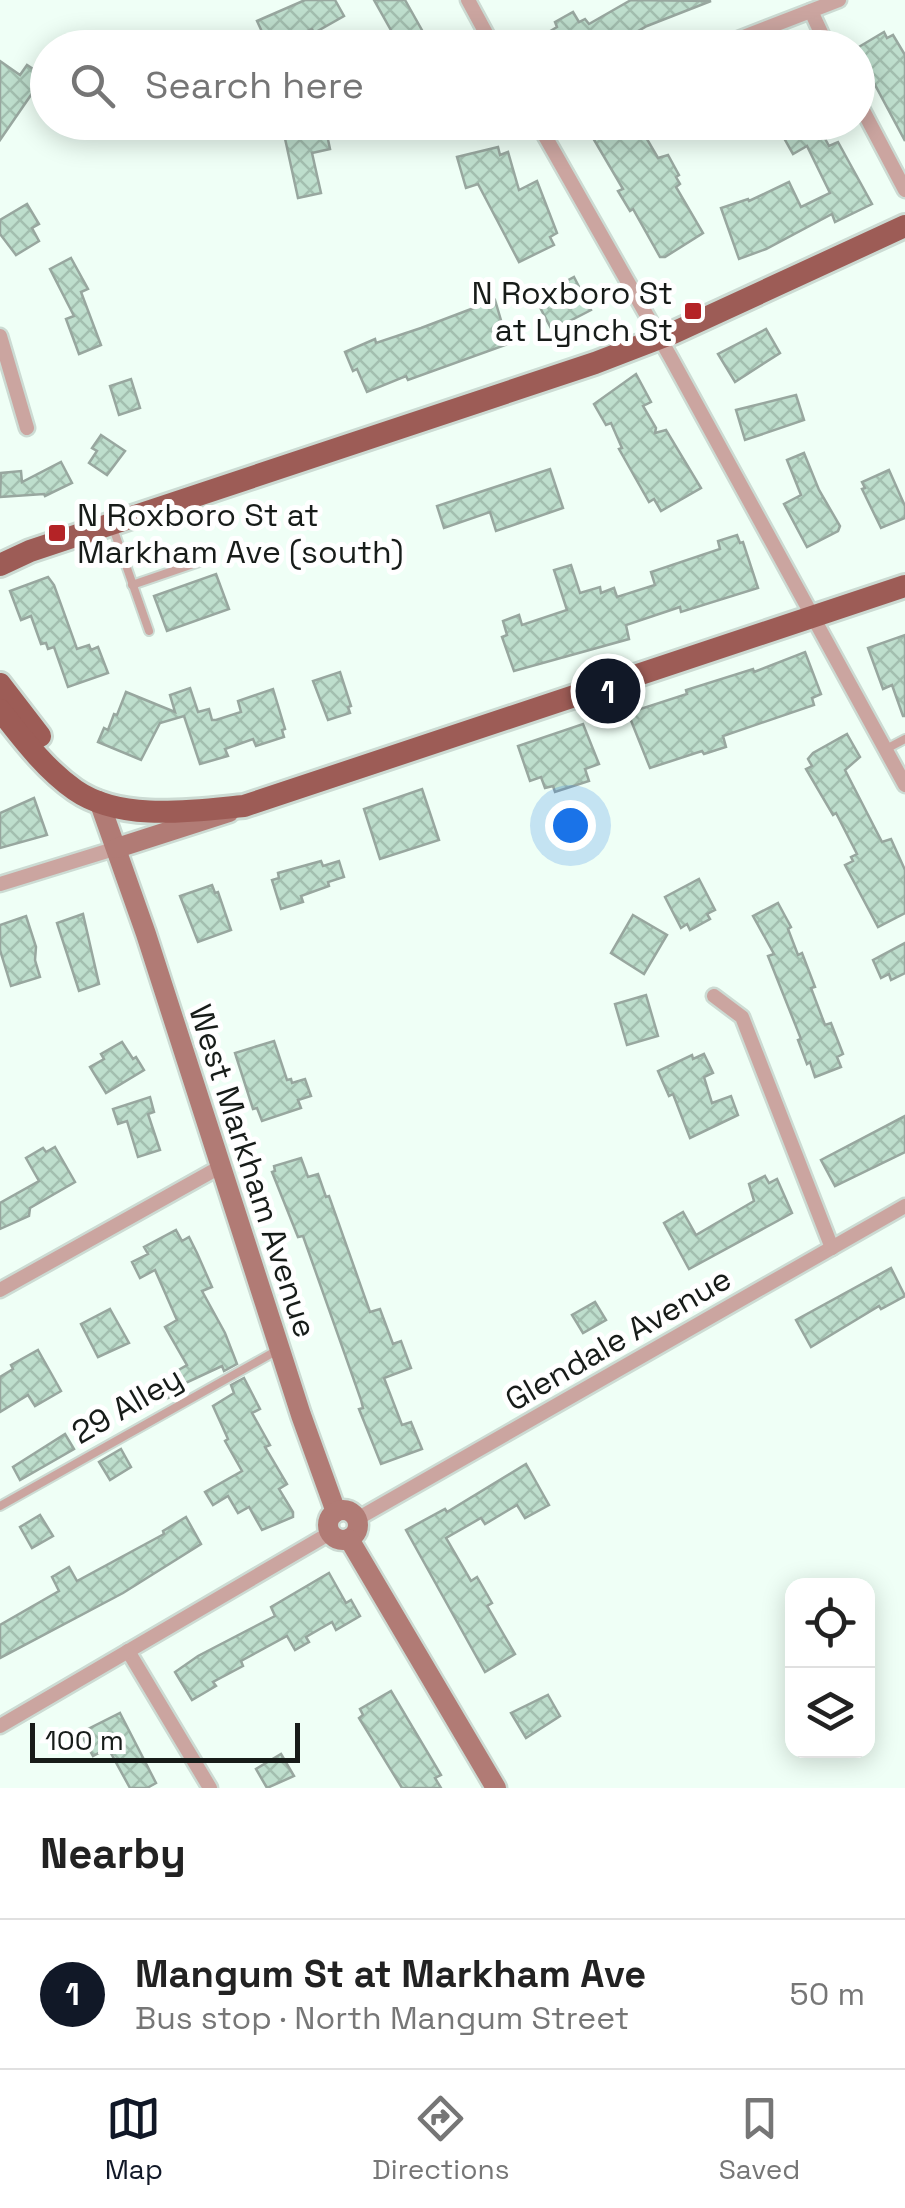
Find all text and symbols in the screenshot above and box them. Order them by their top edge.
search box [30,30,875,140]
icon: search [65,58,120,113]
text: Search here [145,61,364,109]
place label: N Roxboro St at Lynch St [471,273,673,350]
marker: N Roxboro St at Lynch St [682,300,704,322]
place label: N Roxboro St at Markham Ave (south) [77,495,404,572]
marker: N Roxboro St at Markham Ave (south) [46,522,68,544]
pin: 1 [576,654,640,728]
your location [545,800,596,851]
street label: West Markham Avenue [180,999,326,1343]
street label: Glendale Avenue [498,1258,738,1420]
street label: 29 Alley [65,1357,189,1453]
map controls [785,1578,875,1758]
button: locate [785,1578,875,1668]
button: layers [785,1668,875,1758]
scale bar [30,1718,300,1762]
text: 100 m [45,1722,124,1758]
text: Nearby [40,1827,186,1880]
text: Mangum St at Markham Ave [135,1950,646,1998]
text: 1 [65,1974,80,2014]
text: 50 m [790,1974,865,2014]
text: Bus stop · North Mangum Street [135,1998,629,2038]
tab: Map [105,2091,163,2187]
tab: Directions [372,2091,509,2187]
tab: Saved [719,2091,800,2187]

